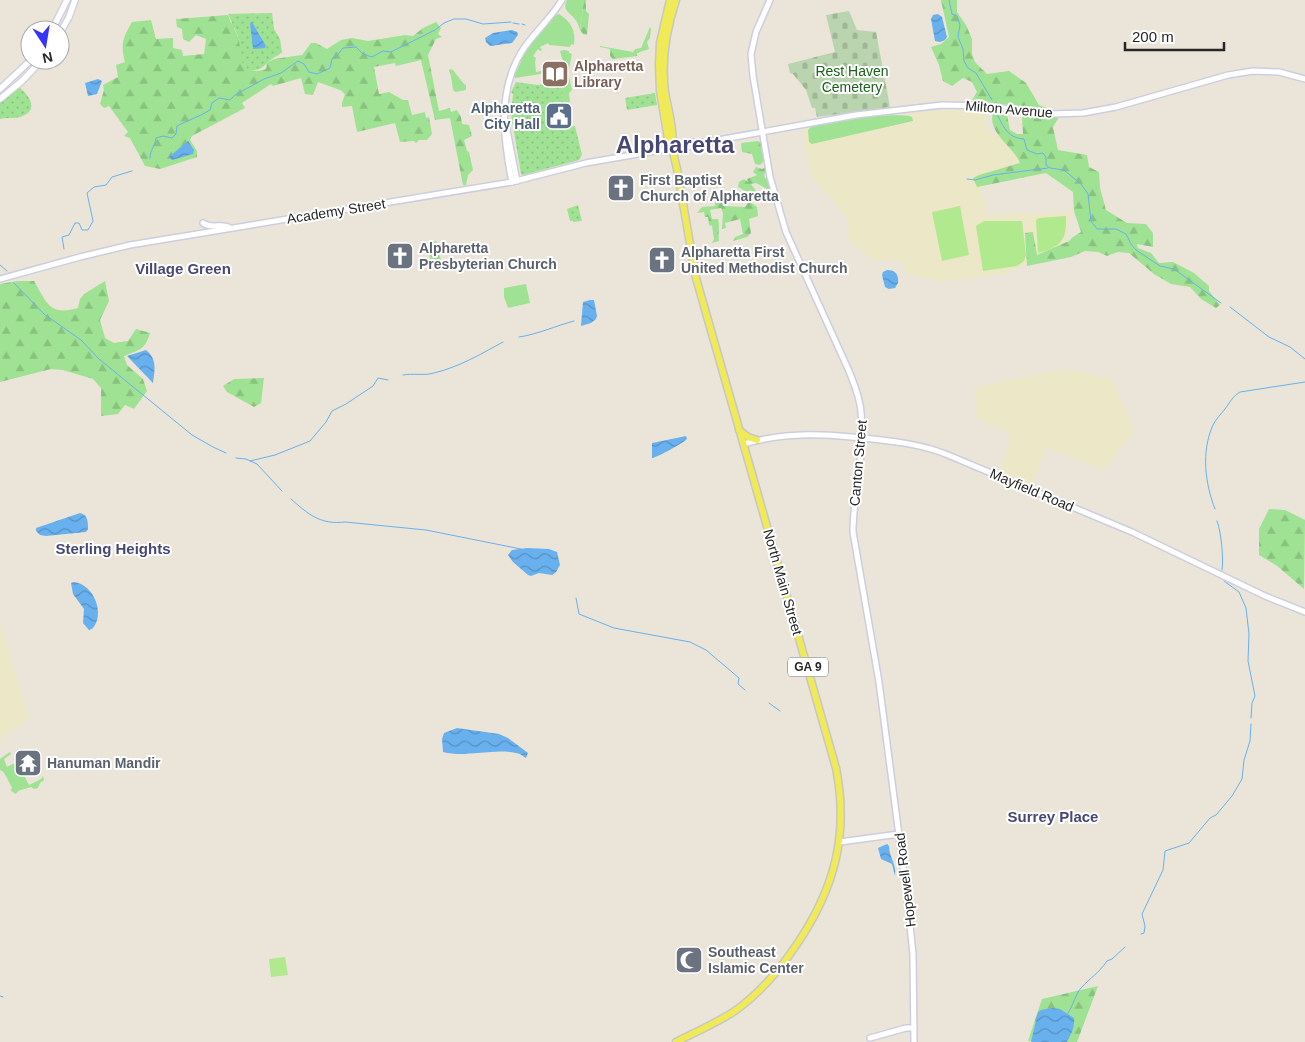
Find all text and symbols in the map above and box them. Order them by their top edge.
north arrow [20,20,70,70]
scale bar [1125,20,1224,52]
text: 200 m [1132,28,1174,45]
text: N [41,49,54,67]
place label: Alpharetta Library [574,58,643,90]
library icon: Alpharetta Library [540,59,570,89]
park label: Rest Haven Cemetery [815,63,889,95]
street label: Milton Avenue [965,97,1054,121]
place label: Alpharetta City Hall [471,100,540,132]
public building icon: Alpharetta City Hall [544,101,574,131]
district label: Alpharetta [616,131,735,158]
place label: First Baptist Church of Alpharetta [640,172,779,204]
church icon: First Baptist Church of Alpharetta [606,173,636,203]
street label: Academy Street [286,195,387,227]
place label: Alpharetta Presbyterian Church [419,240,557,272]
church icon: Alpharetta Presbyterian Church [385,241,415,271]
place label: Alpharetta First United Methodist Church [681,244,847,276]
church icon: Alpharetta First United Methodist Church [647,245,677,275]
district label: Village Green [135,260,231,277]
street label: Canton Street [846,419,870,507]
street label: Mayfield Road [988,465,1076,515]
street label: North Main Street [760,527,806,637]
district label: Sterling Heights [55,540,171,557]
road number: GA 9 [788,658,828,676]
temple icon: Hanuman Mandir [13,748,43,778]
place label: Hanuman Mandir [47,755,161,771]
district label: Surrey Place [1008,808,1098,825]
street label: Hopewell Road [891,832,919,928]
place label: Southeast Islamic Center [708,944,804,976]
mosque icon: Southeast Islamic Center [674,945,704,975]

